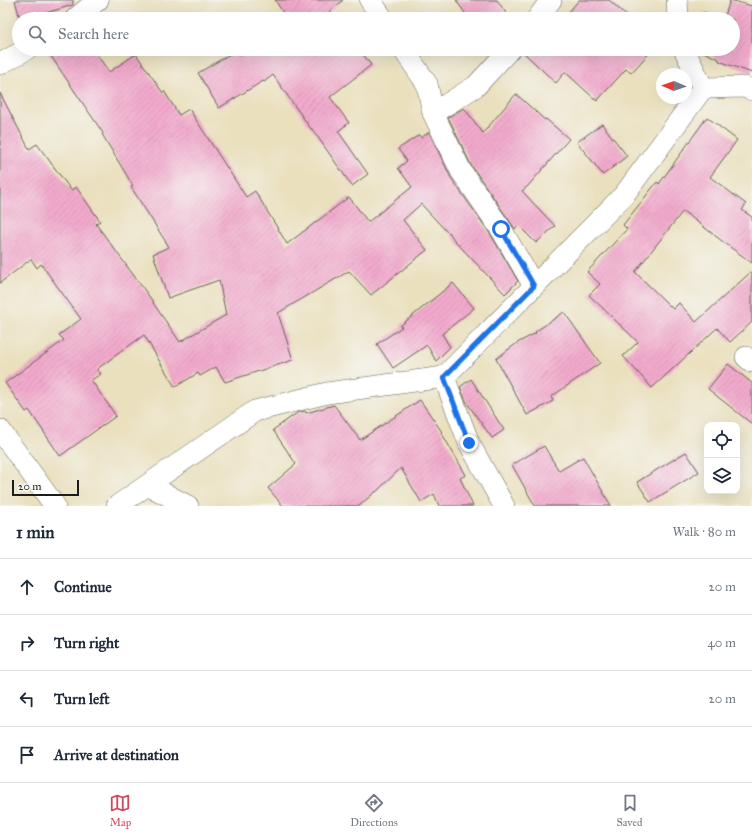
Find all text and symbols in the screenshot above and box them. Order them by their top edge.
search box [12,12,740,56]
icon: search [26,23,48,45]
text: Search here [58,25,129,43]
north arrow [656,68,692,104]
route start [492,220,510,238]
map controls [704,422,740,494]
button: locate [704,422,740,458]
route end [460,434,478,452]
button: layers [704,458,740,494]
scale bar [12,478,79,497]
text: 20 m [18,480,41,493]
text: 1 min [16,522,55,543]
text: Walk · 80 m [673,524,736,540]
icon: ahead [16,576,38,598]
text: Continue [54,578,112,596]
text: 20 m [708,579,736,595]
icon: right [16,632,38,654]
text: Turn right [54,634,119,652]
text: 40 m [707,635,736,651]
icon: left [16,688,38,710]
text: Turn left [54,690,110,708]
text: 20 m [708,691,736,707]
icon: arrive [16,744,38,766]
text: Arrive at destination [54,746,179,764]
tab: Map [109,792,131,829]
tab: Directions [350,792,398,829]
tab: Saved [616,792,643,829]

